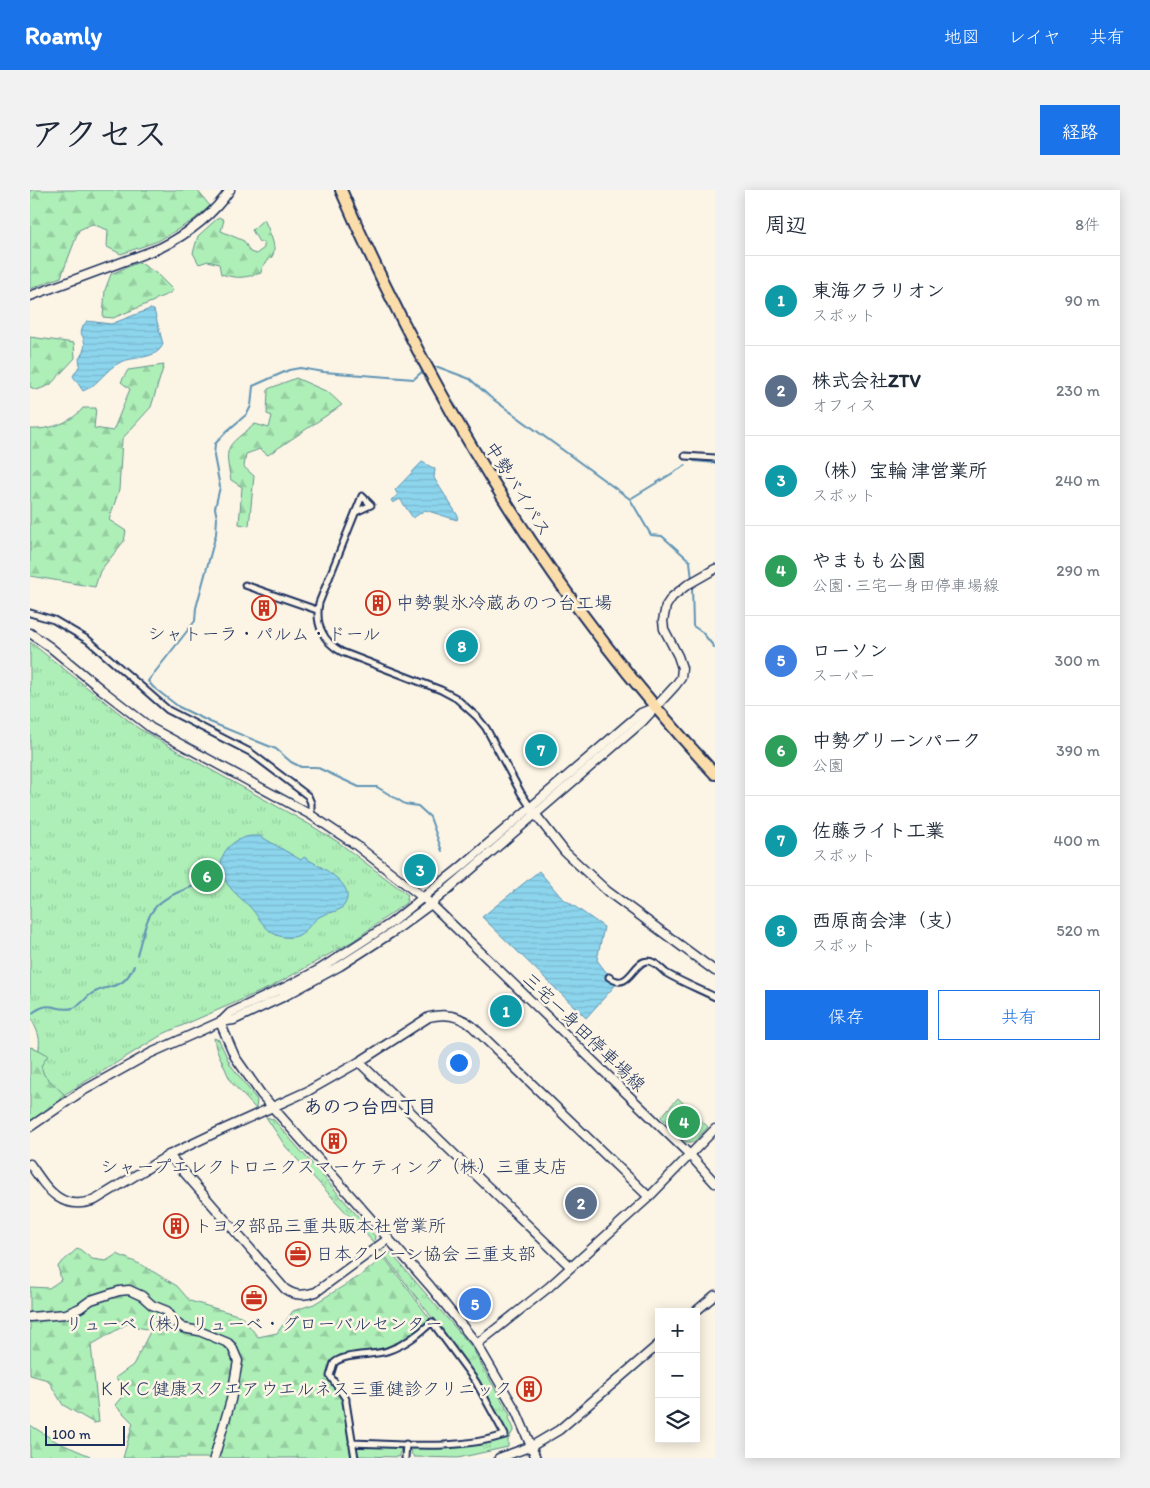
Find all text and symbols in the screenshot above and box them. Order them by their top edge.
text: Roamly [25,21,102,50]
text: 地図 [944,26,980,48]
text: レイヤ [1008,26,1061,48]
text: 共有 [1089,26,1125,48]
button: 経路 [1040,105,1120,155]
text: アクセス [30,113,168,155]
text: 周辺 [765,212,807,237]
text: 8件 [1075,215,1100,234]
text: 東海クラリオン [812,279,945,302]
text: 1 [777,291,785,310]
text: 90 m [1065,291,1100,310]
text: スポット [812,306,876,325]
text: 株式会社ZTV [812,369,921,392]
text: 2 [777,381,785,400]
text: 230 m [1056,381,1100,400]
text: オフィス [812,396,876,415]
street label: 中勢バイパス [480,438,556,540]
text: （株）宝輪 津営業所 [812,459,987,482]
text: 3 [777,471,785,490]
text: 240 m [1055,471,1100,490]
text: スポット [812,486,876,505]
text: やまもも公園 [812,549,926,572]
text: 4 [776,561,786,580]
text: 290 m [1056,561,1100,580]
text: 公園 · 三宅一身田停車場線 [812,576,999,595]
building icon: 中勢製氷冷蔵あのつ台工場 [365,590,391,616]
place label: 中勢製氷冷蔵あのつ台工場 [396,592,612,614]
building icon: シャトーラ・パルム・ドール [251,595,277,621]
place label: シャトーラ・パルム・ドール [148,623,380,645]
pin: 8 [446,627,478,665]
text: ローソン [812,639,888,662]
text: 5 [777,651,785,670]
text: 300 m [1055,651,1100,670]
text: スーパー [812,666,875,685]
text: 中勢グリーンパーク [812,729,981,752]
pin: 7 [525,731,557,769]
text: 6 [777,741,785,760]
text: 390 m [1056,741,1100,760]
text: 公園 [812,756,844,775]
text: 佐藤ライト工業 [812,819,945,842]
text: 7 [777,831,785,850]
text: 400 m [1054,831,1100,850]
text: スポット [812,846,876,865]
pin: 3 [404,851,436,889]
pin: 6 [191,857,223,895]
text: 西原商会津（支） [812,909,964,932]
text: 8 [777,921,785,940]
text: 520 m [1056,921,1100,940]
text: スポット [812,936,876,955]
street label: 三宅一身田停車場線 [518,968,650,1096]
button: 保存 [765,990,928,1040]
button: 共有 [938,990,1100,1040]
pin: 1 [490,992,522,1030]
your location [446,1050,472,1076]
district label: あのつ台四丁目 [303,1095,437,1118]
pin: 4 [668,1103,700,1141]
building icon: シャープエレクトロニクスマーケティング（株）三重支店 [321,1128,347,1154]
place label: シャープエレクトロニクスマーケティング（株）三重支店 [100,1156,568,1178]
pin: 2 [565,1184,597,1222]
building icon: トヨタ部品三重共販本社営業所 [163,1213,189,1239]
place label: トヨタ部品三重共販本社営業所 [194,1215,446,1237]
office icon: 日本クレーン協会 三重支部 [285,1241,311,1267]
place label: 日本クレーン協会 三重支部 [316,1243,536,1265]
office icon: リューベ（株）リューベ・グローバルセンター [241,1285,267,1311]
pin: 5 [459,1285,491,1323]
map controls [655,1308,700,1443]
button: + [655,1308,700,1353]
place label: リューベ（株）リューベ・グローバルセンター [65,1313,443,1335]
button: − [655,1353,700,1398]
building icon: ＫＫＣ健康スクエアウエルネス三重健診クリニック [516,1376,542,1402]
place label: ＫＫＣ健康スクエアウエルネス三重健診クリニック [98,1378,512,1400]
button: layers [655,1398,700,1443]
scale bar [45,1423,125,1446]
text: 100 m [52,1426,91,1443]

